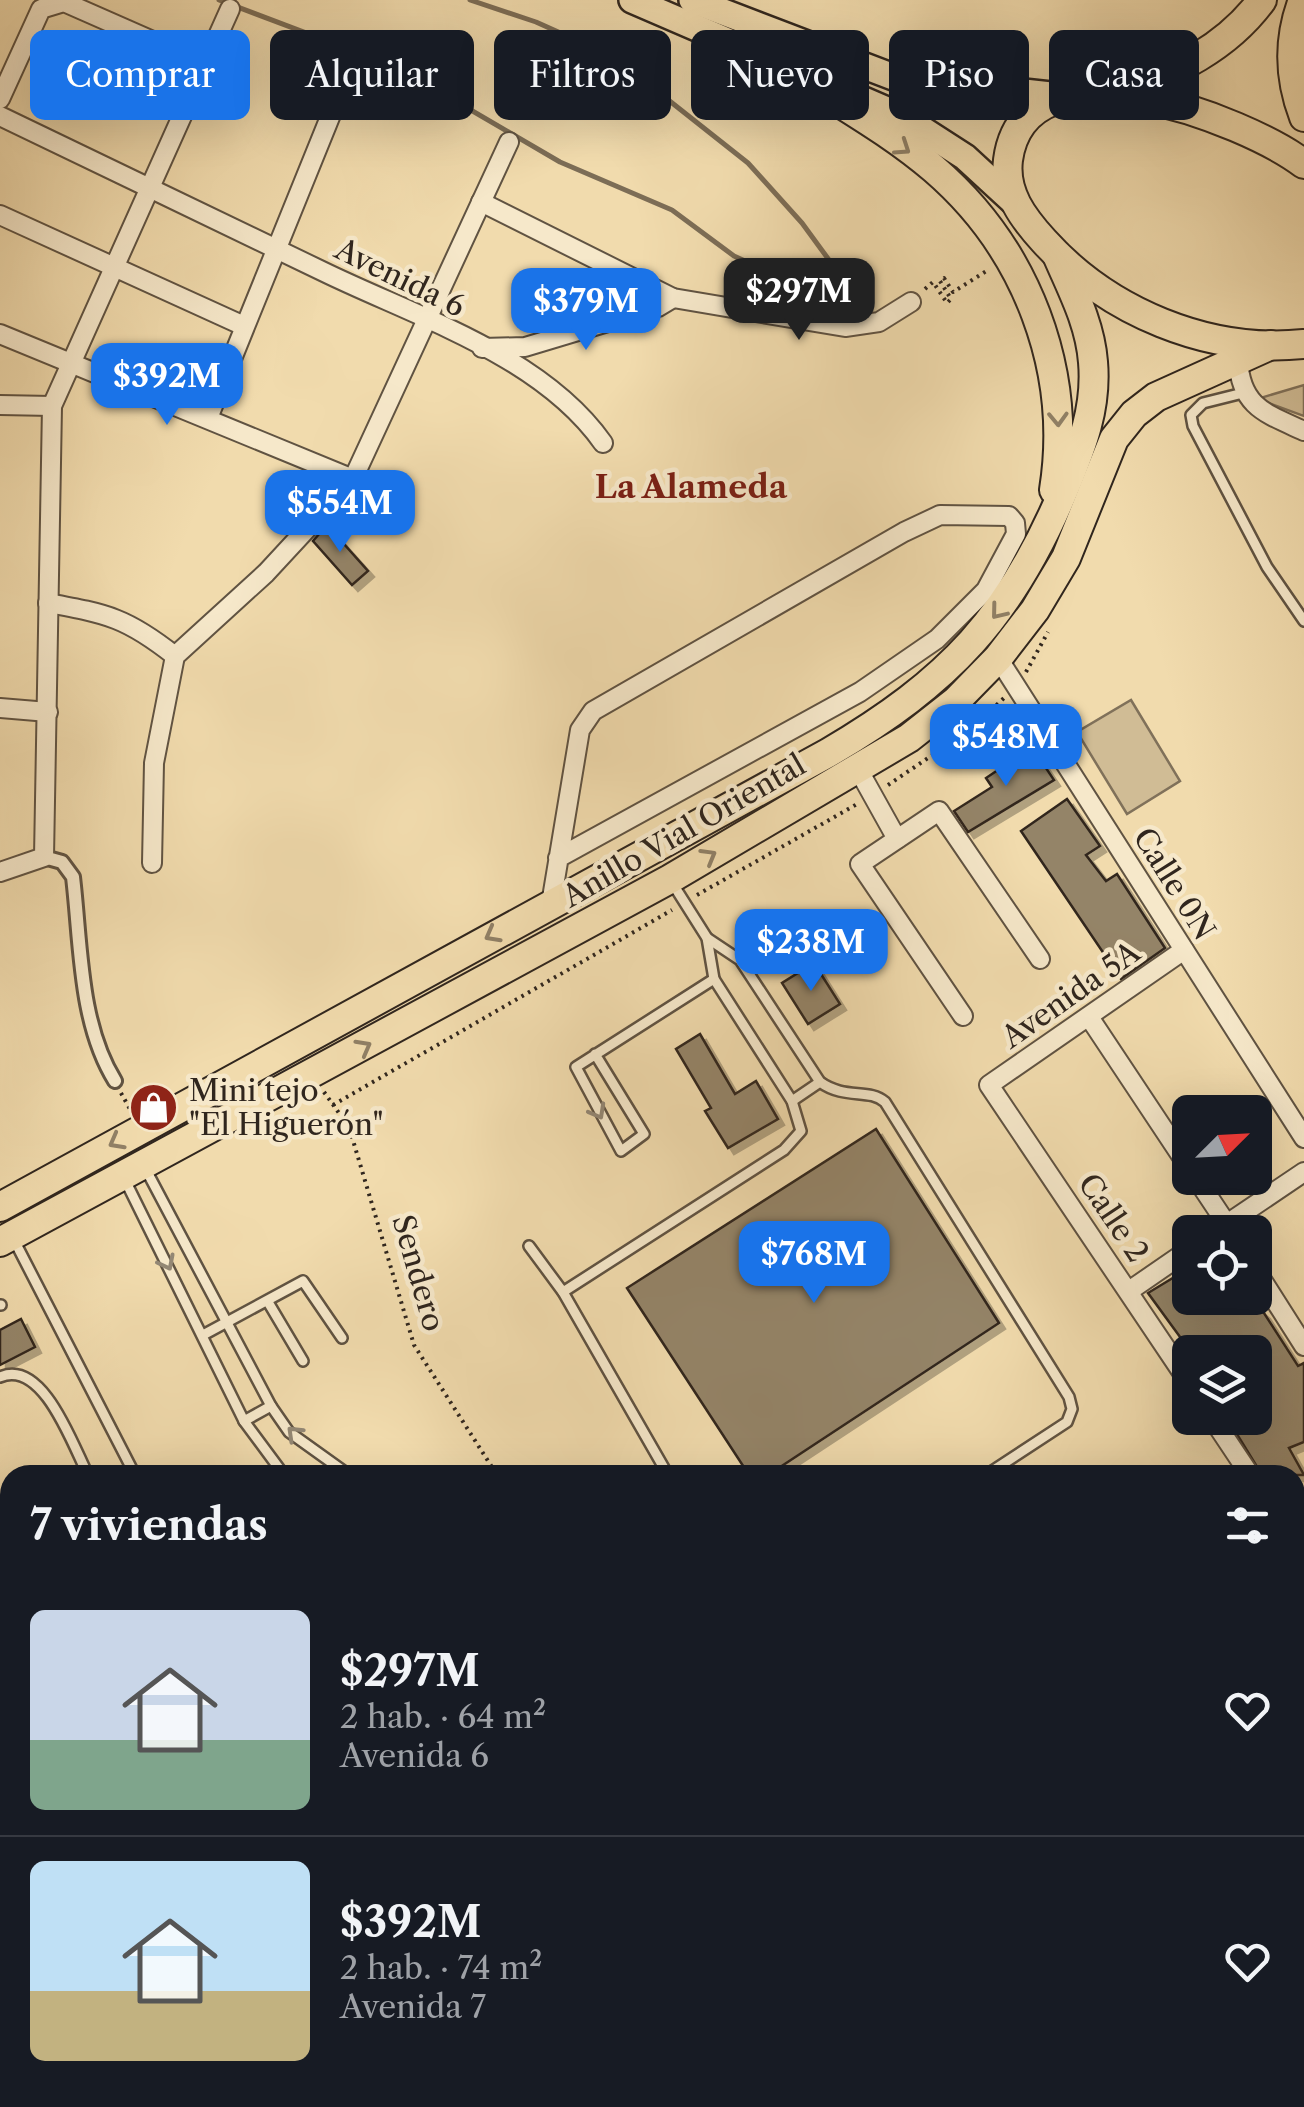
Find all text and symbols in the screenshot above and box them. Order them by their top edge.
chip: Comprar [30,30,250,120]
chip: Alquilar [270,30,474,120]
chip: Filtros [494,30,671,120]
chip: Nuevo [691,30,869,120]
chip: Piso [889,30,1029,120]
chip: Casa [1049,30,1199,120]
one-way arrow [892,136,911,154]
street label: Avenida 6 [328,230,471,325]
pin: $297M [729,258,869,343]
pin: $379M [516,268,656,353]
text: $297M [746,271,852,310]
text: $379M [533,281,639,320]
pin: $392M [97,343,237,428]
text: $392M [113,356,221,395]
one-way arrow [1047,412,1068,428]
district label: La Alameda [595,467,788,506]
pin: $554M [270,470,410,555]
text: $554M [287,483,393,522]
one-way arrow [992,600,1010,618]
pin: $548M [936,704,1076,789]
text: $548M [952,717,1060,756]
street label: Anillo Vial Oriental [555,746,812,916]
street label: Calle 0N [1126,821,1223,947]
one-way arrow [699,849,717,868]
pin: $238M [741,909,881,994]
text: $238M [757,922,865,961]
one-way arrow [485,923,503,943]
street label: Avenida 5A [993,933,1148,1056]
one-way arrow [353,1040,371,1060]
place label: Mini tejo "El Higuerón" [189,1072,384,1143]
shop icon: Mini tejo "El Higuerón" [128,1082,180,1134]
north arrow [1172,1095,1272,1195]
map controls [1172,1095,1272,1435]
one-way arrow [585,1102,605,1120]
one-way arrow [108,1130,126,1150]
street label: Calle 2 [1070,1166,1156,1269]
street label: Sendero [384,1210,453,1335]
button: locate [1172,1215,1272,1315]
pin: $768M [744,1221,884,1306]
text: $768M [761,1234,867,1273]
one-way arrow [155,1253,175,1271]
button: layers [1172,1335,1272,1435]
one-way arrow [287,1427,305,1445]
icon: filters [1220,1498,1275,1553]
text: 7 viviendas [30,1499,268,1551]
text: $297M [340,1645,480,1697]
icon: home [110,1650,230,1770]
icon: heart [1220,1683,1275,1738]
text: 2 hab. · 64 m² [340,1697,546,1736]
text: Avenida 6 [340,1736,489,1775]
text: $392M [340,1896,482,1948]
icon: home [110,1901,230,2021]
icon: heart [1220,1934,1275,1989]
text: 2 hab. · 74 m² [340,1948,542,1987]
text: Avenida 7 [340,1987,486,2026]

